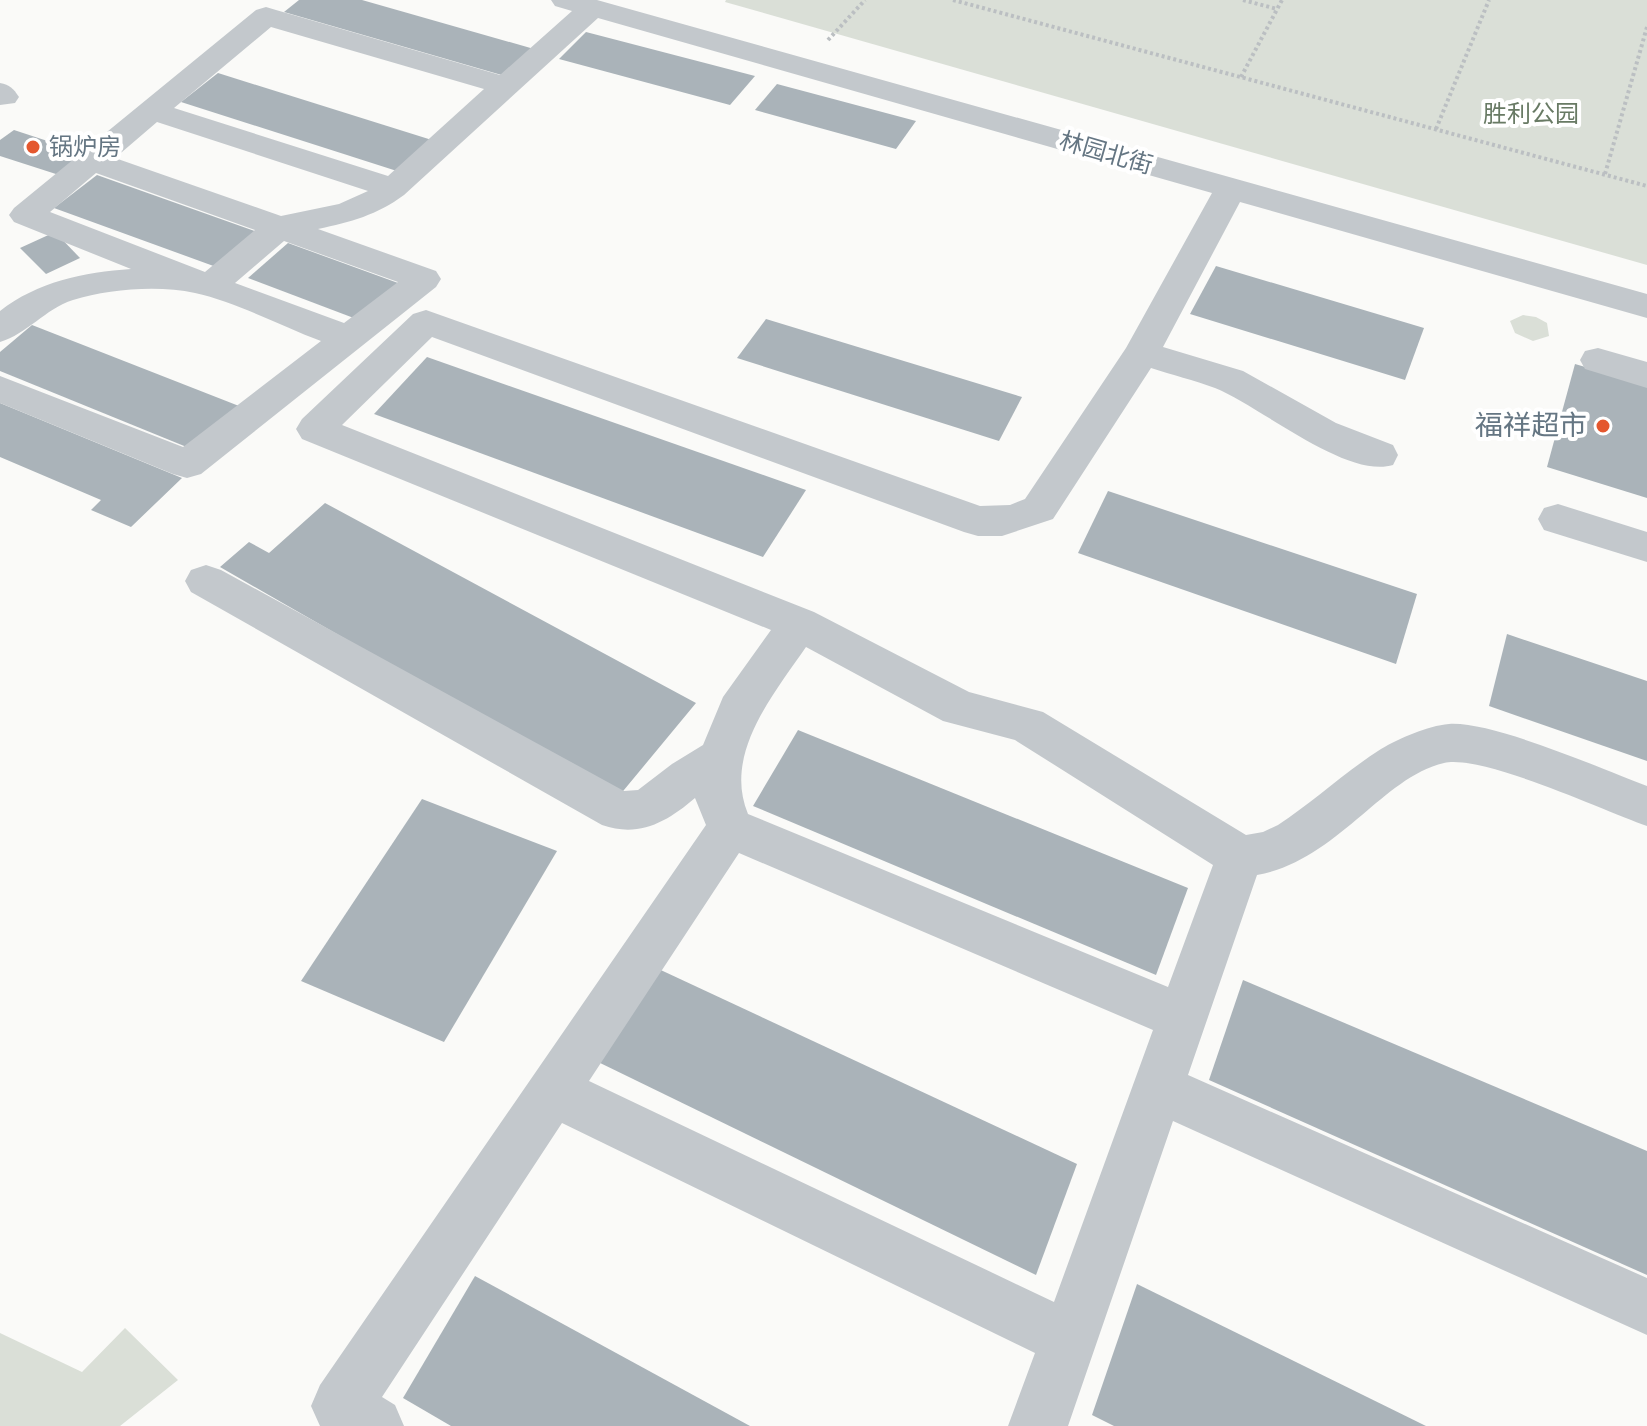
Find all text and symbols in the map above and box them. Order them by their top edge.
park label: 胜利公园 [1483,98,1579,130]
street label: 林园北街 [1055,124,1157,182]
place label: 锅炉房 [49,131,121,163]
marker: 锅炉房 [24,138,42,156]
place label: 福祥超市 [1475,407,1587,445]
marker: 福祥超市 [1594,417,1612,435]

